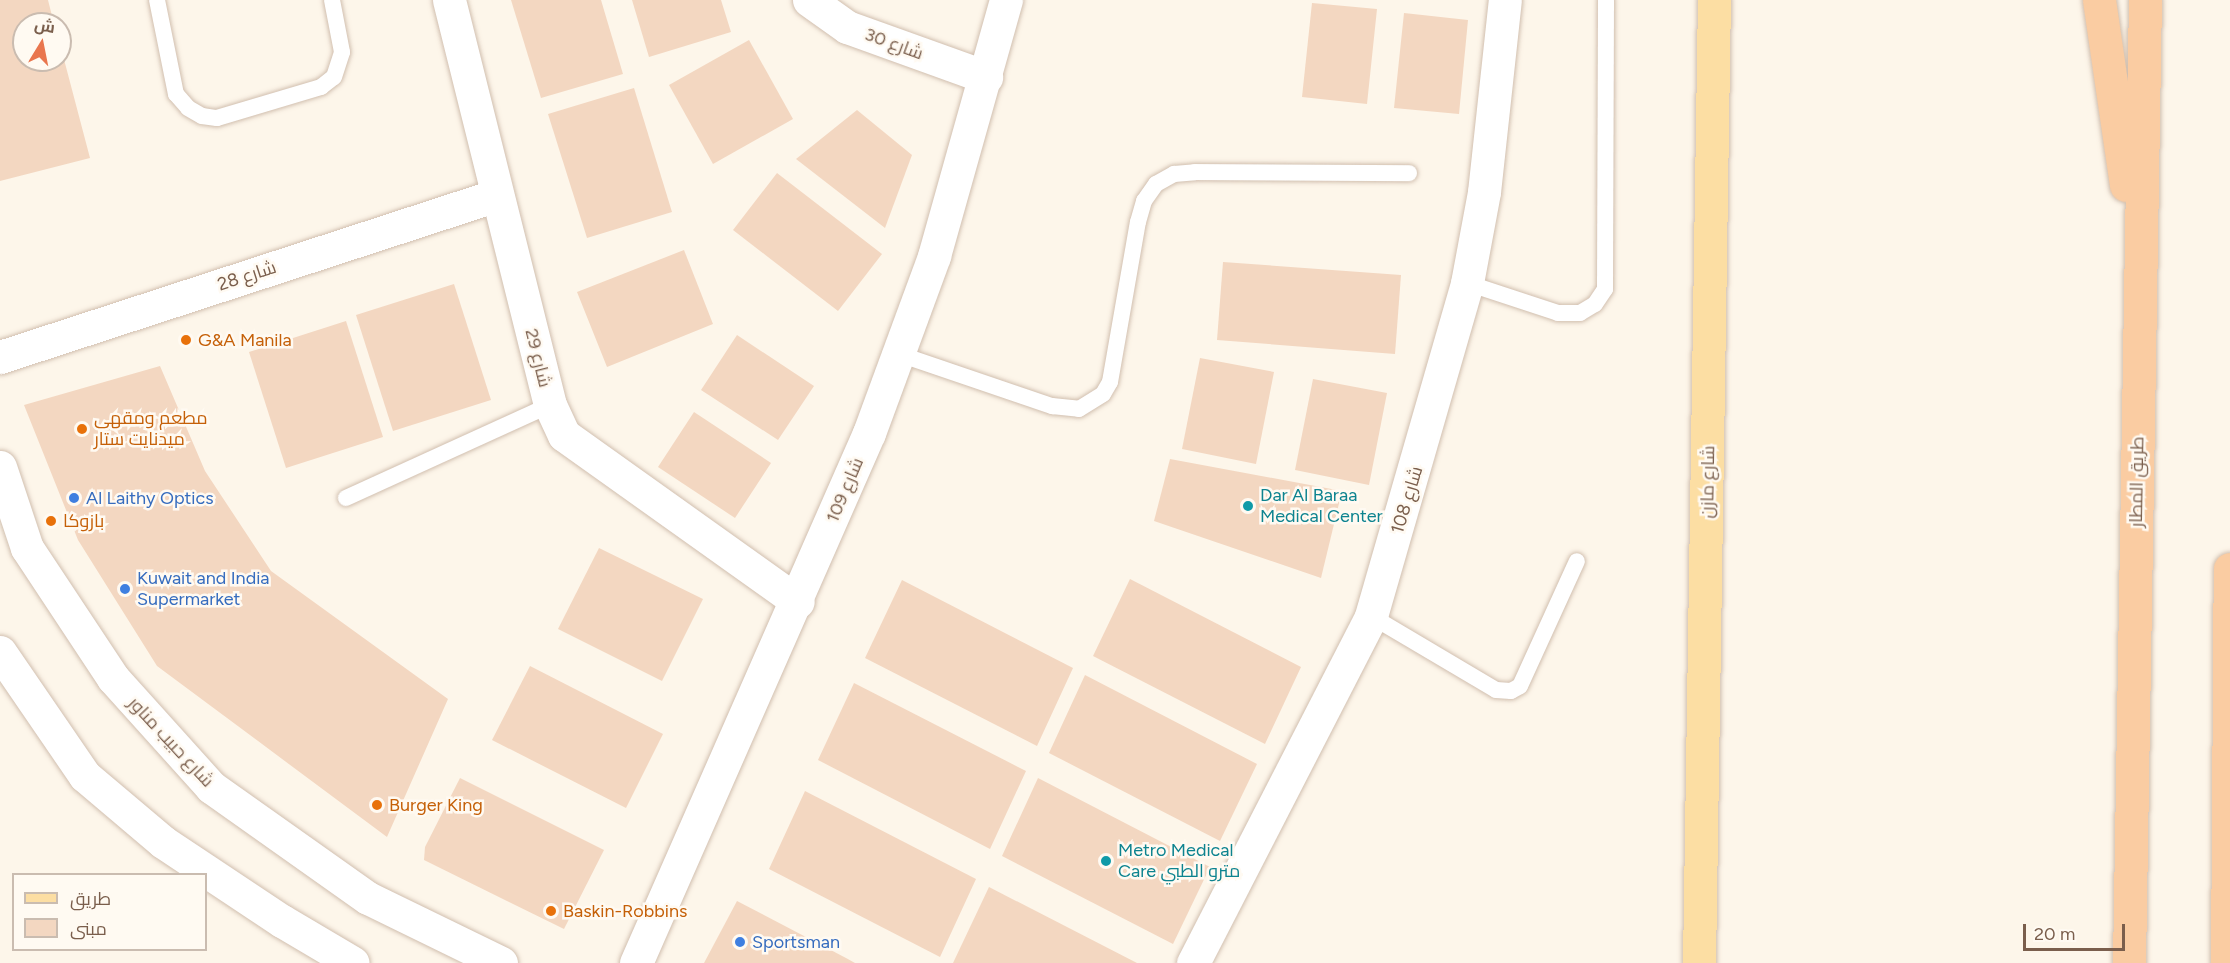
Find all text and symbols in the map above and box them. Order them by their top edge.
north arrow [12,12,72,72]
text: ش [33,15,57,37]
street label: شارع 30 [862,23,926,65]
street label: شارع 28 [215,256,279,296]
street label: شارع 29 [520,326,556,390]
place label: G&A Manila [198,329,292,351]
marker: G&A Manila [179,333,193,347]
place label: مطعم ومقهى ميدنايت ستار [94,408,207,450]
marker: مطعم ومقهى ميدنايت ستار [75,422,89,436]
street label: طريق المطار [2125,436,2149,528]
street label: شارع مازن [1697,445,1719,519]
street label: شارع 109 [822,454,868,526]
street label: شارع 108 [1387,464,1427,536]
place label: Dar Al Baraa Medical Center [1260,485,1383,528]
place label: Al Laithy Optics [86,487,214,509]
marker: Al Laithy Optics [67,491,81,505]
marker: Dar Al Baraa Medical Center [1241,499,1255,513]
place label: بازوكا [63,510,104,532]
marker: بازوكا [44,514,58,528]
place label: Kuwait and India Supermarket [137,568,270,610]
marker: Kuwait and India Supermarket [118,582,132,596]
street label: شارع حبيب مناور [124,692,218,792]
place label: Burger King [389,794,483,816]
marker: Burger King [370,798,384,812]
place label: Metro Medical Care مترو الطبي [1118,840,1240,882]
marker: Metro Medical Care مترو الطبي [1099,854,1113,868]
legend [12,873,207,951]
text: طريق [70,888,111,910]
place label: Baskin-Robbins [563,900,687,922]
marker: Baskin-Robbins [544,904,558,918]
scale bar [2026,912,2128,950]
text: مبنى [70,918,107,940]
text: 20 m [2034,923,2075,945]
place label: Sportsman [752,931,840,953]
marker: Sportsman [733,935,747,949]

